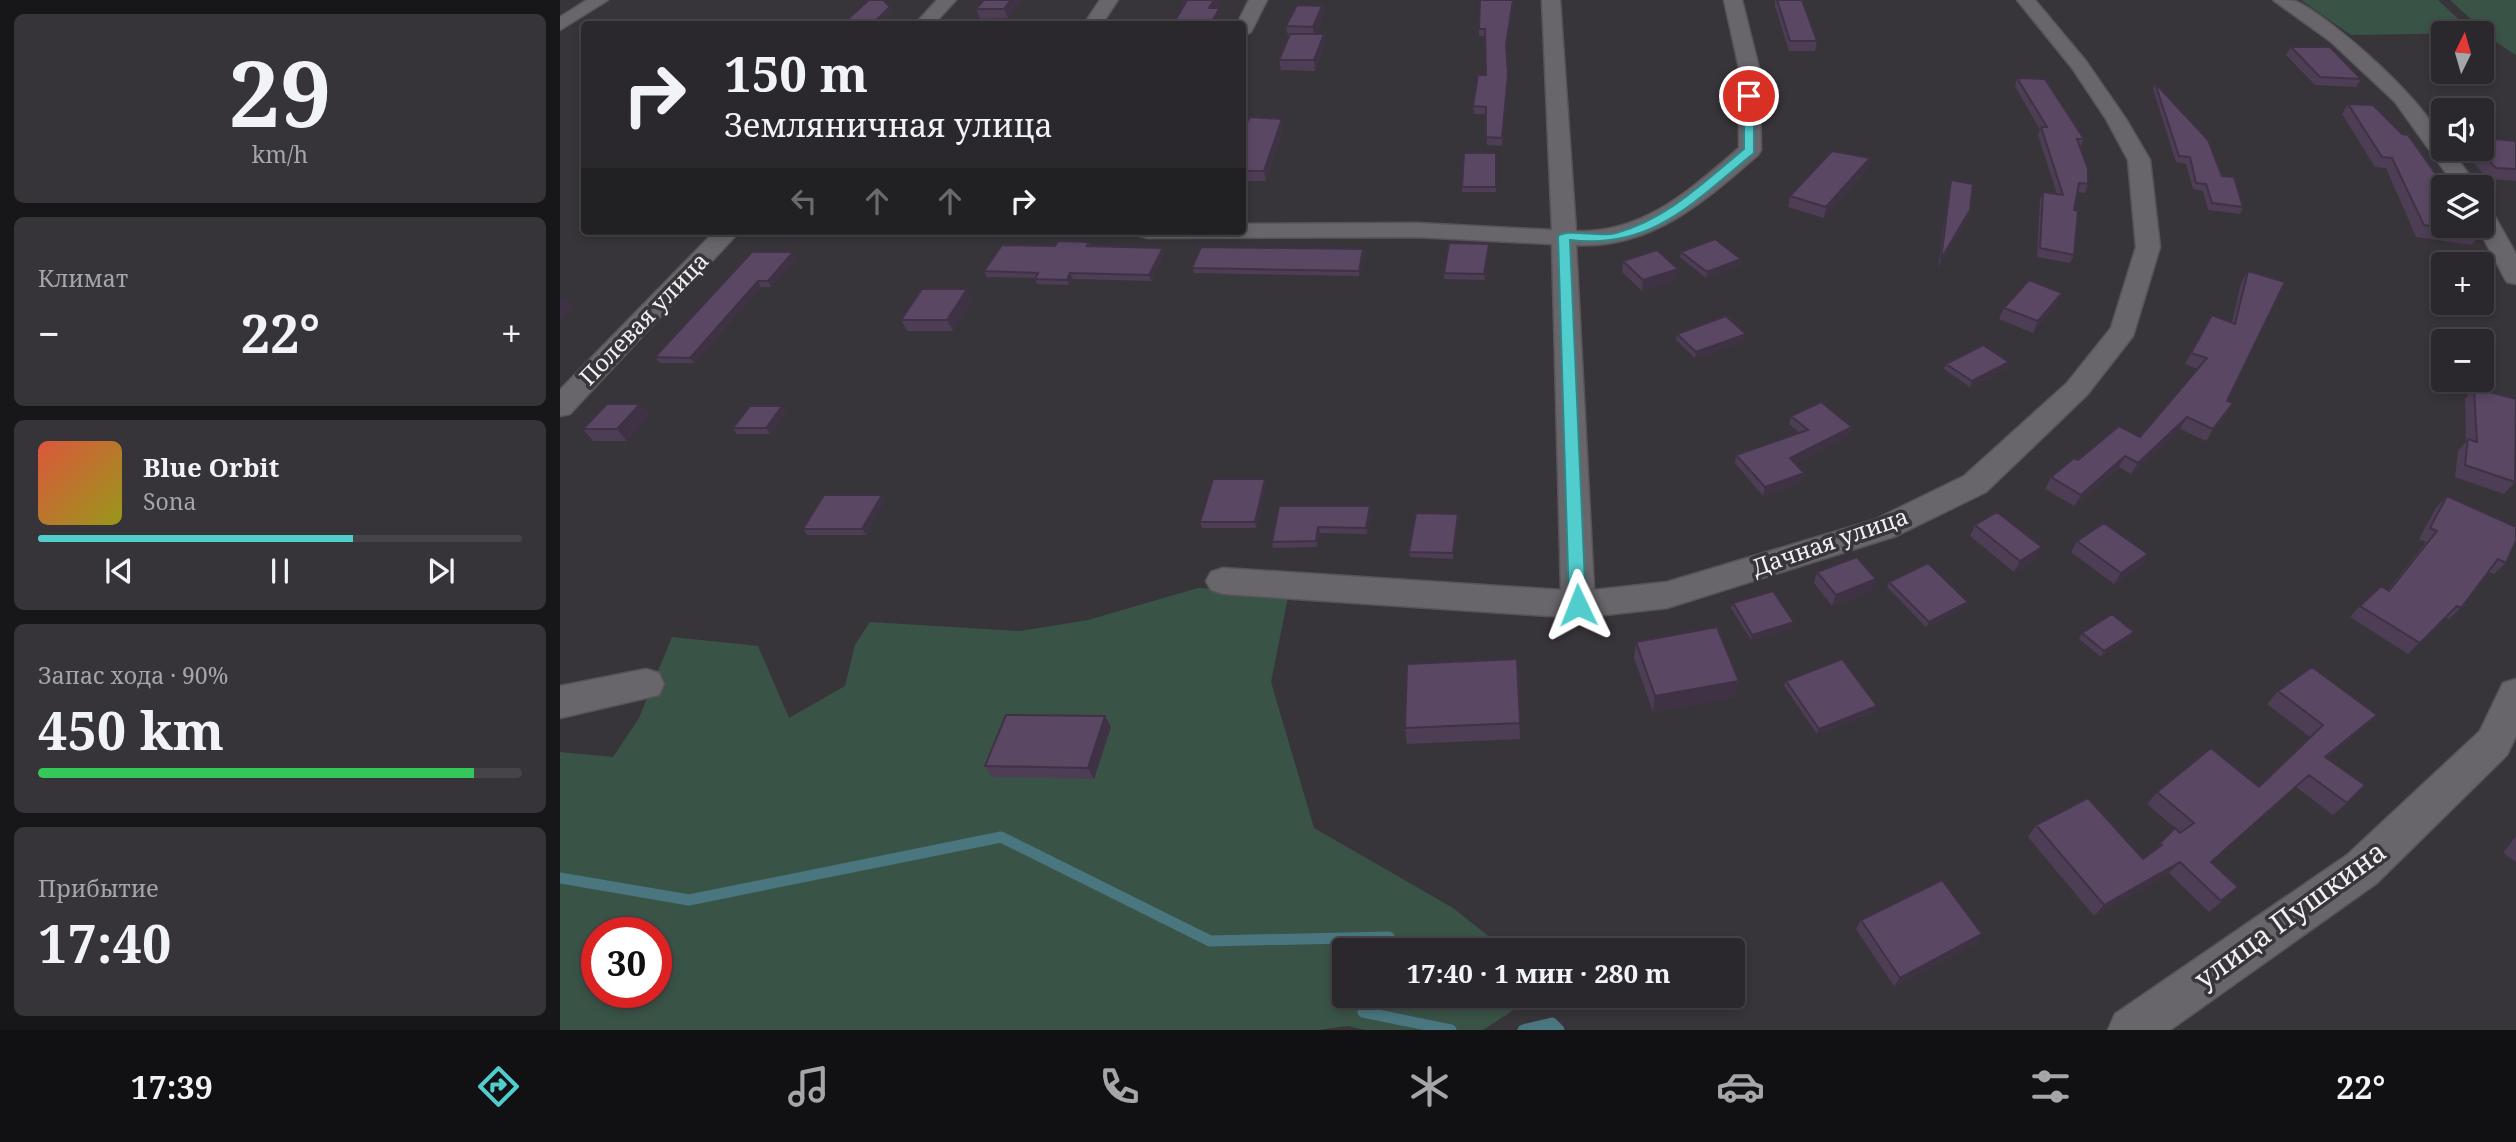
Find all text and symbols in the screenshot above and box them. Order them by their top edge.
north arrow [2431,21,2494,84]
map controls [2431,21,2494,392]
text: 29 [229,30,331,154]
text: 150 m [724,40,868,106]
icon: right [609,49,700,140]
pin [1719,66,1779,126]
icon: arrive [1730,77,1768,115]
button: sound [2431,98,2494,161]
text: Земляничная улица [724,103,1053,146]
text: km/h [252,138,308,170]
button: layers [2431,175,2494,238]
icon: left [785,182,823,220]
icon: ahead [858,182,896,220]
icon: ahead [931,182,969,220]
icon: right [1004,182,1042,220]
street label: Полевая улица [571,245,715,392]
button: + [2431,252,2494,315]
text: Климат [38,262,128,294]
text: 22° [241,297,320,368]
text: − [38,307,60,359]
text: + [501,307,522,359]
button: − [2431,329,2494,392]
text: Blue Orbit [143,449,279,485]
text: Sona [143,485,197,517]
street label: Дачная улица [1747,499,1912,583]
icon: previous [100,552,138,590]
icon: pause [261,552,299,590]
icon: next [422,552,460,590]
position arrow [1541,568,1615,642]
text: Запас хода · 90% [38,659,228,691]
text: 450 km [38,694,224,765]
street label: улица Пушкина [2186,832,2393,997]
text: Прибытие [38,872,159,904]
text: 17:40 [38,907,171,978]
speed limit sign: 30 [581,917,672,1008]
text: 17:40 · 1 мин · 280 m [1406,955,1671,991]
icon: directions [474,1062,523,1111]
icon: music [784,1062,833,1111]
icon: phone [1095,1062,1144,1111]
icon: climate [1405,1062,1454,1111]
icon: car [1716,1062,1765,1111]
icon: filters [2026,1062,2075,1111]
text: 17:39 [131,1065,213,1108]
text: 22° [2336,1065,2385,1108]

